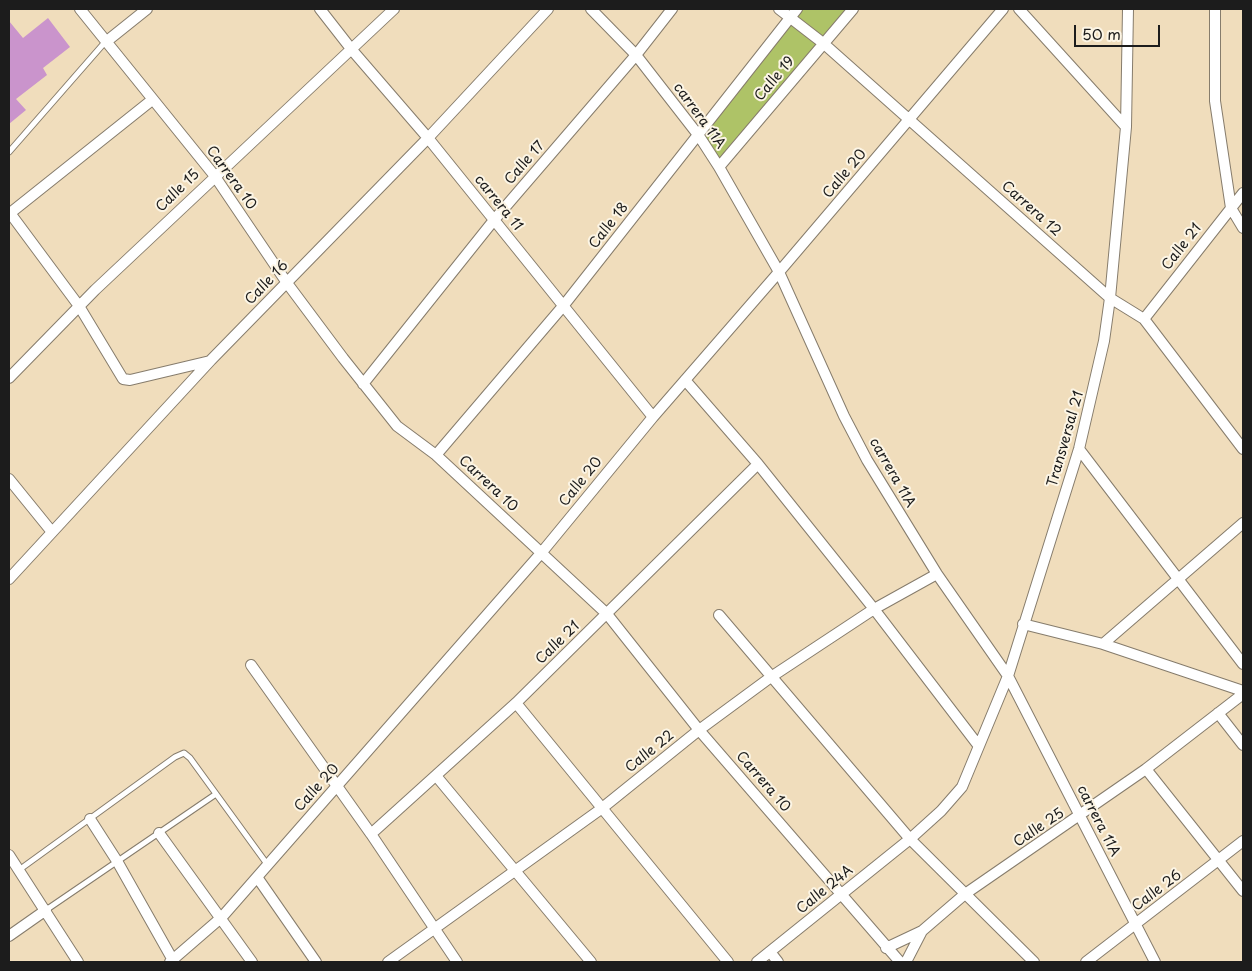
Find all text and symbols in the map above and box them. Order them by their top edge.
scale bar [1077,15,1163,47]
text: 50 m [1082,22,1121,45]
street label: Calle 19 [751,53,799,105]
street label: carrera 11A [669,80,729,152]
street label: Calle 17 [501,138,549,188]
street label: Carrera 10 [202,143,260,213]
street label: Calle 20 [820,146,870,202]
street label: Calle 15 [153,166,203,216]
street label: carrera 11 [470,172,526,234]
street label: Carrera 12 [998,178,1064,240]
street label: Calle 18 [586,200,632,252]
street label: Calle 21 [1158,220,1206,274]
street label: Calle 16 [242,257,292,309]
street label: Transversal 21 [1044,389,1088,489]
street label: carrera 11A [865,435,919,511]
street label: Carrera 10 [455,452,521,516]
street label: Calle 20 [556,454,606,510]
street label: Calle 21 [532,618,584,668]
street label: Calle 22 [622,727,678,777]
street label: Carrera 10 [732,748,794,816]
street label: Calle 20 [291,761,343,815]
street label: carrera 11A [1073,783,1123,859]
street label: Calle 25 [1011,805,1067,851]
street label: Calle 24A [793,862,857,918]
street label: Calle 26 [1129,867,1185,915]

